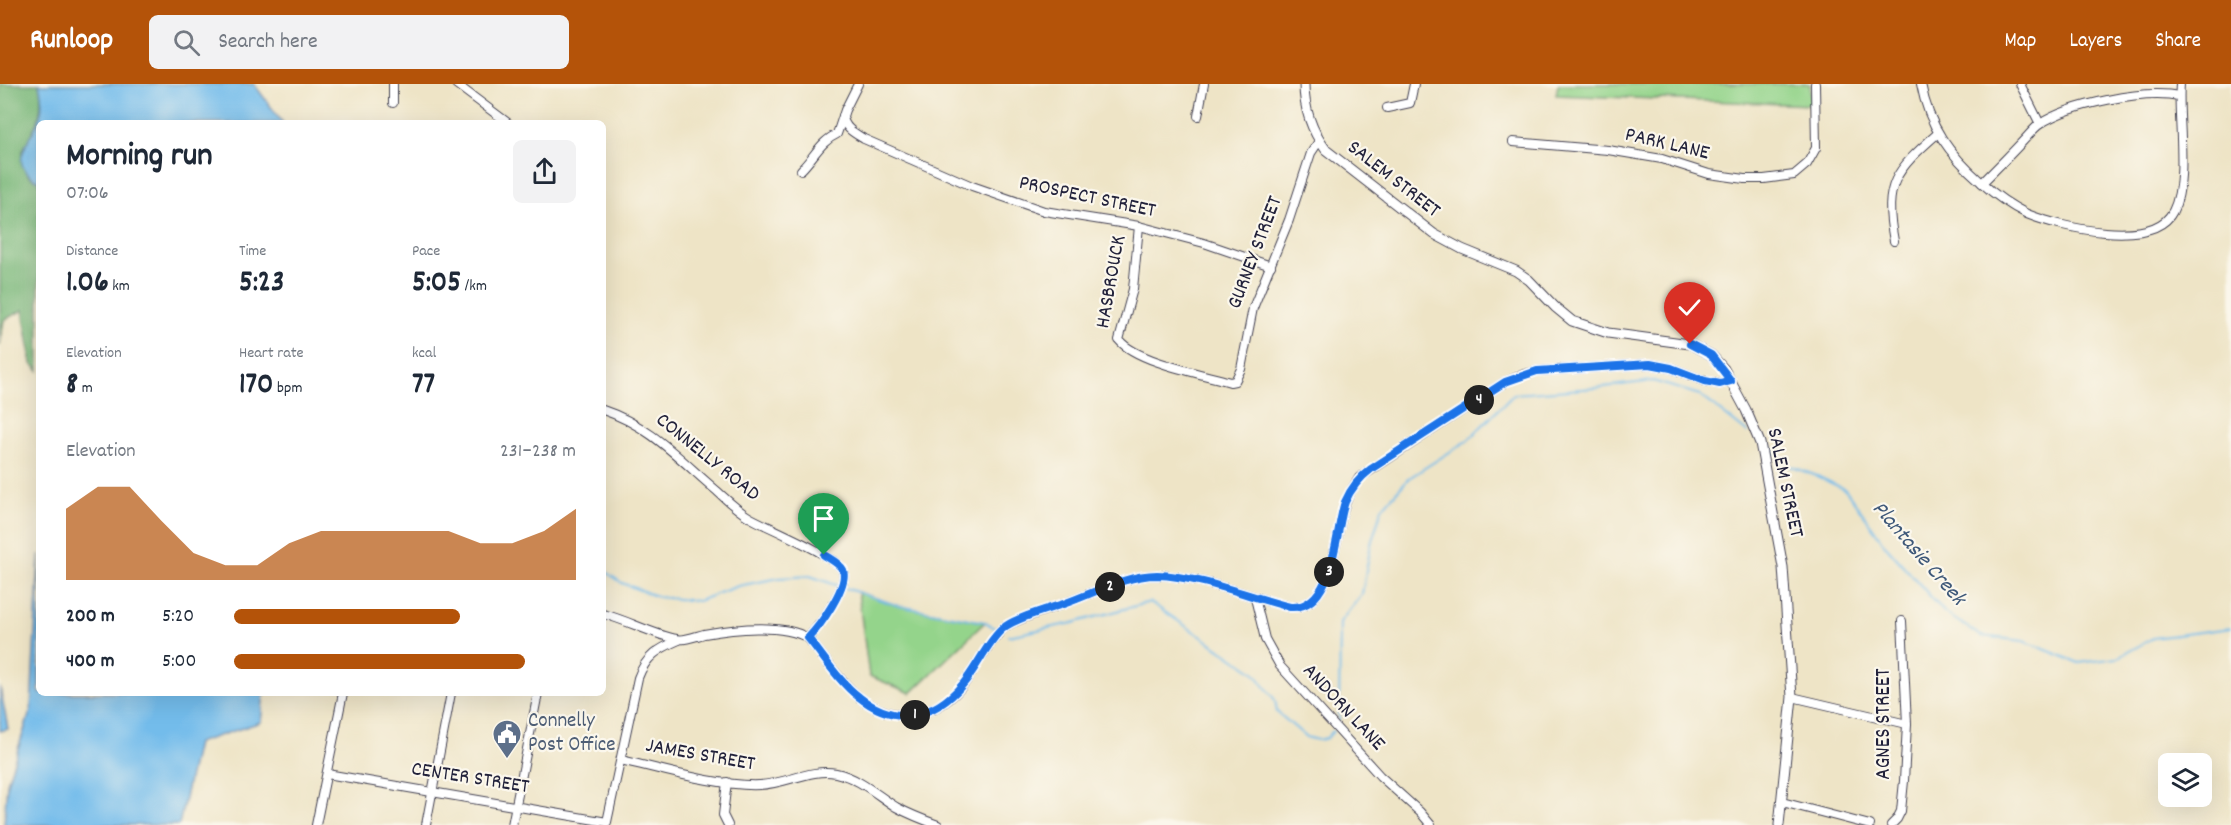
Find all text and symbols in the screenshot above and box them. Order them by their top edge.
search box [149,15,569,69]
text: Runloop [30,22,113,62]
icon: search [170,26,203,59]
text: Search here [218,27,318,58]
text: Map [2005,27,2036,57]
text: Layers [2069,27,2122,57]
text: Share [2155,27,2201,57]
street label: PARK LANE [1622,121,1713,169]
text: Morning run [66,134,213,181]
street label: SALEM STREET [1340,134,1447,226]
button: share [513,140,576,203]
street label: PROSPECT STREET [1016,169,1159,227]
text: 07:06 [66,180,109,208]
street label: GURNEY STREET [1221,192,1291,314]
street label: HASBROUCK [1089,233,1135,331]
text: Distance [66,240,118,263]
text: Time [239,240,266,263]
text: Pace [412,240,440,263]
text: 1.06 [66,263,109,306]
text: 5:23 [239,263,284,306]
text: 5:05 [412,263,461,306]
text: km [109,275,130,298]
text: /km [461,275,487,298]
pin [1664,282,1715,344]
icon: check [1673,291,1706,324]
text: Elevation [66,342,122,365]
text: Heart rate [239,342,304,365]
text: kcal [412,342,436,365]
text: 8 [66,365,78,408]
text: 170 [239,365,273,408]
text: 77 [412,365,435,408]
text: m [78,377,93,400]
text: bpm [273,377,302,400]
pin: 4 [1464,385,1494,415]
text: 4 [1476,388,1482,411]
street label: CONNELLY ROAD [648,406,766,510]
street label: SALEM STREET [1758,425,1810,541]
text: Elevation [66,438,136,466]
text: 231–238 m [500,438,576,466]
pin [798,493,849,555]
water label: Plantasie Creek [1864,495,1973,615]
icon: arrive [807,502,840,535]
pin: 3 [1314,557,1344,587]
text: 3 [1325,560,1333,583]
pin: 2 [1095,572,1125,602]
text: 2 [1107,575,1114,598]
text: 200 m [66,603,115,631]
text: 5:20 [162,603,194,631]
text: 400 m [66,648,114,676]
text: 5:00 [162,648,196,676]
street label: ANDORN LANE [1294,658,1392,759]
street label: AGNES STREET [1870,668,1900,780]
pin: 1 [900,700,930,730]
text: 1 [913,703,917,726]
place label: Connelly Post Office [528,707,616,761]
public building icon: Connelly Post Office [491,718,523,760]
street label: JAMES STREET [643,732,758,780]
map controls [2158,753,2212,807]
button: layers [2158,753,2212,807]
street label: CENTER STREET [409,755,532,803]

